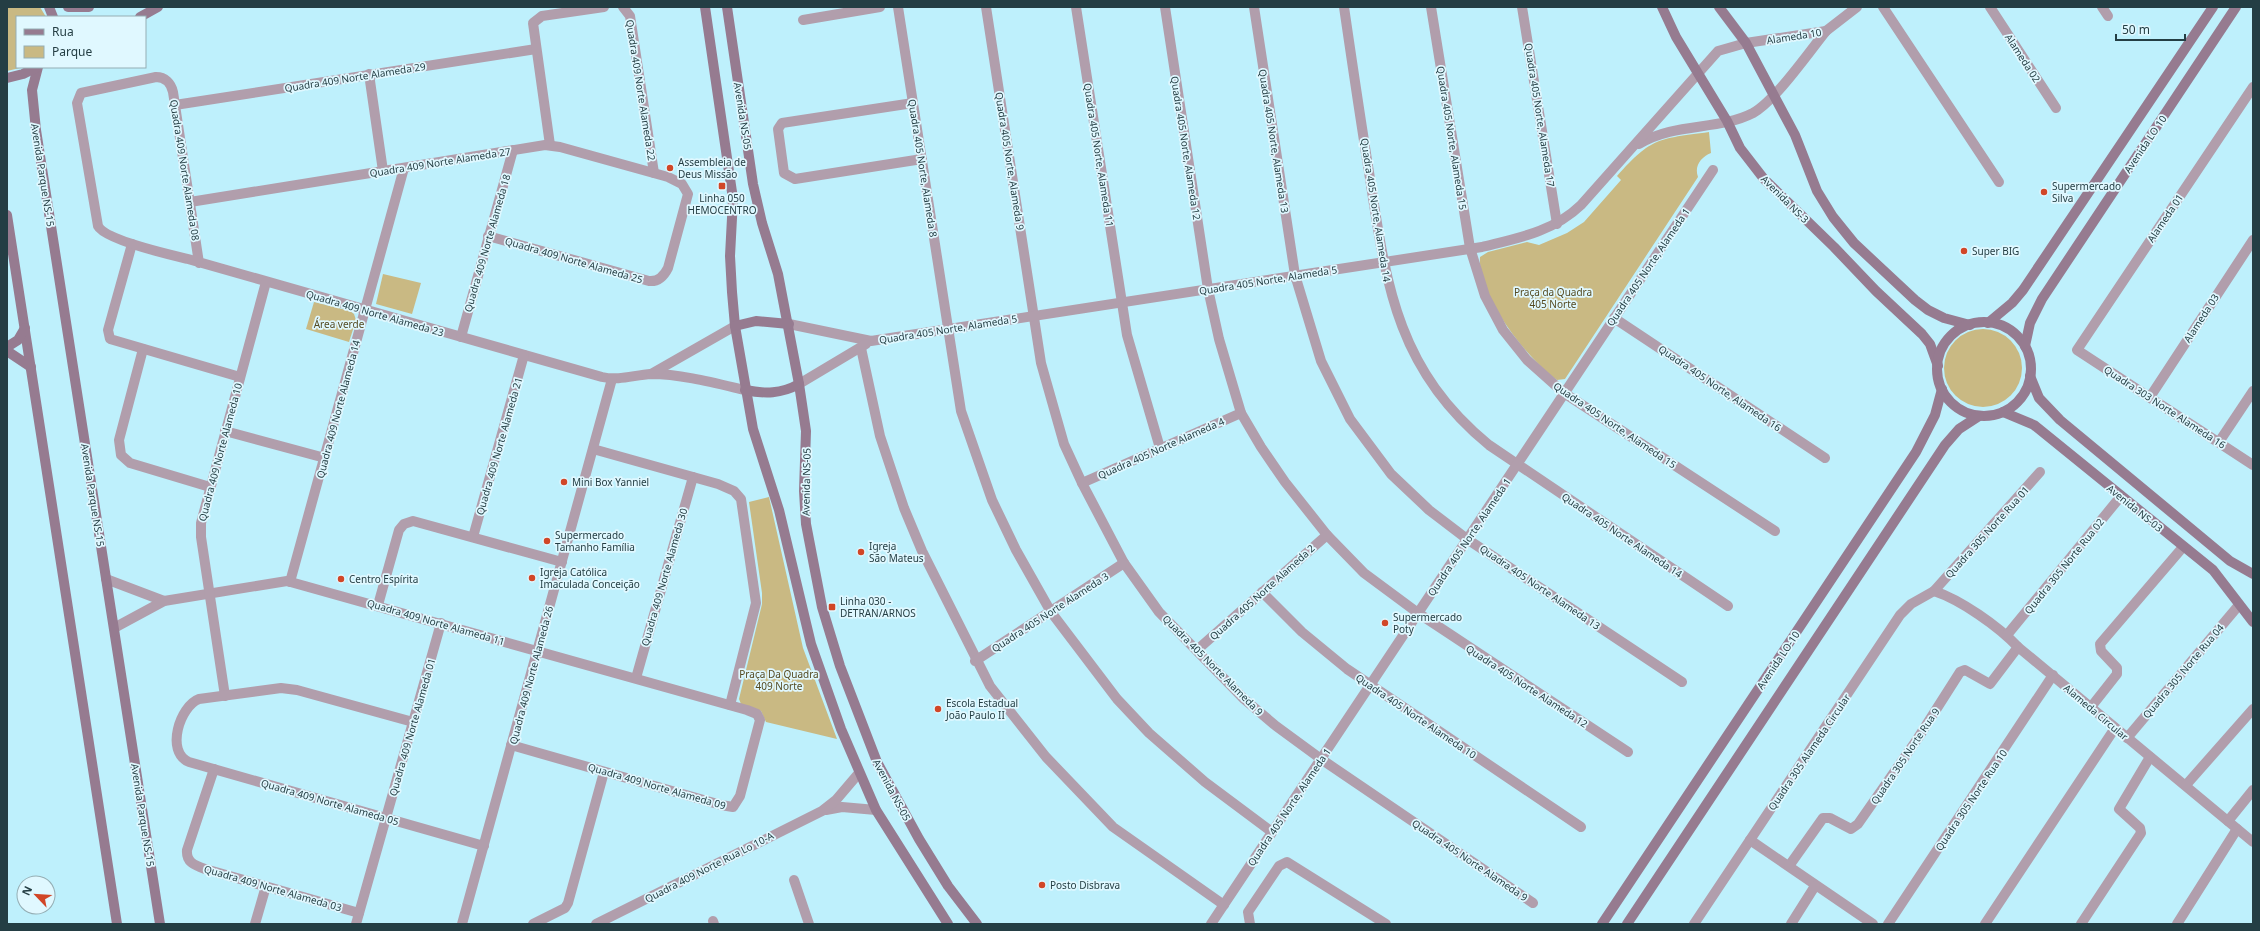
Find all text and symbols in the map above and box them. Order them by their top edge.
legend [16,16,146,68]
scale bar [2116,16,2185,42]
street label: Quadra 409 Norte Alameda 22 [623,18,659,162]
text: 50 m [2122,21,2150,38]
text: Rua [52,23,74,40]
street label: Alameda 10 [1766,25,1823,47]
street label: Alameda 02 [2002,31,2044,85]
street label: Quadra 405 Norte, Alameda 17 [1522,42,1558,188]
text: Parque [52,43,93,60]
street label: Quadra 409 Norte Alameda 29 [283,59,427,95]
street label: Quadra 405 Norte, Alameda 15 [1434,65,1470,211]
street label: Quadra 405 Norte, Alameda 13 [1256,68,1292,214]
street label: Quadra 405 Norte, Alameda 12 [1168,75,1204,221]
street label: Avenida NS-05 [731,81,755,151]
street label: Quadra 405 Norte, Alameda 11 [1081,82,1117,228]
street label: Quadra 405 Norte, Alameda 9 [992,91,1028,231]
street label: Quadra 409 Norte Alameda 08 [167,98,203,242]
street label: Quadra 405 Norte, Alameda 8 [905,98,941,238]
street label: Avenida LO 10 [2120,112,2170,176]
street label: Avenida Parque NS-15 [28,122,58,228]
street label: Quadra 405 Norte, Alameda 14 [1358,137,1394,283]
street label: Quadra 409 Norte Alameda 27 [368,144,512,180]
place label: Assembleia de Deus Missão [678,155,746,181]
marker: Assembleia de Deus Missão [665,163,675,173]
street label: Quadra 409 Norte Alameda 18 [461,172,513,313]
street label: Avenida NS-3 [1758,172,1812,226]
place label: Supermercado Silva [2052,179,2121,205]
marker: Linha 050 HEMOCENTRO [717,181,727,191]
marker: Supermercado Silva [2039,187,2049,197]
place label: Linha 050 HEMOCENTRO [688,191,757,217]
street label: Alameda 01 [2144,191,2186,245]
street label: Quadra 405 Norte, Alameda 1 [1603,205,1693,329]
street label: Quadra 409 Norte Alameda 25 [504,234,645,286]
place label: Super BIG [1972,244,2019,258]
marker: Super BIG [1959,246,1969,256]
street label: Quadra 405 Norte, Alameda 5 [1198,262,1338,298]
park label: Praça da Quadra 405 Norte [1514,285,1592,311]
street label: Quadra 409 Norte Alameda 23 [305,287,446,339]
street label: Alameda 03 [2180,291,2222,345]
street label: Quadra 405 Norte, Alameda 5 [878,311,1018,347]
park label: Área verde [314,317,365,331]
street label: Quadra 409 Norte Alameda 14 [313,338,363,480]
street label: Quadra 405 Norte, Alameda 16 [1656,342,1784,435]
street label: Quadra 303 Norte Alameda 16 [2101,362,2229,452]
street label: Quadra 409 Norte Alameda 21 [473,376,525,516]
street label: Quadra 405 Norte, Alameda 15 [1551,379,1679,472]
street label: Quadra 409 Norte Alameda 10 [195,381,245,523]
street label: Quadra 405 Norte Alameda 4 [1096,414,1227,482]
street label: Avenida Parque NS-15 [78,442,108,548]
street label: Avenida NS-05 [798,448,814,516]
place label: Mini Box Yanniel [572,475,649,489]
street label: Quadra 405 Norte, Alameda 1 [1424,475,1514,599]
marker: Mini Box Yanniel [559,477,569,487]
street label: Avenida NS-03 [2104,481,2166,535]
street label: Quadra 305 Norte Rua 01 [1942,483,2032,581]
street label: Quadra 405 Norte Alameda 14 [1559,489,1685,581]
street label: Quadra 409 Norte Alameda 30 [638,506,690,647]
street label: Quadra 305 Norte Rua 02 [2021,515,2107,617]
place label: Supermercado Tamanho Família [555,528,635,554]
marker: Supermercado Tamanho Família [542,536,552,546]
place label: Igreja São Mateus [869,539,924,565]
street label: Quadra 405 Norte Alameda 2 [1206,541,1318,643]
street label: Quadra 405 Norte Alameda 13 [1477,541,1603,633]
marker: Igreja São Mateus [856,547,866,557]
place label: Igreja Católica Imaculada Conceição [540,565,640,591]
street label: Quadra 405 Norte Alameda 3 [989,569,1111,655]
place label: Centro Espírita [349,572,418,586]
marker: Igreja Católica Imaculada Conceição [527,573,537,583]
marker: Centro Espírita [336,574,346,584]
place label: Linha 030 - DETRAN/ARNOS [840,594,916,620]
street label: Quadra 409 Norte Alameda 11 [366,596,506,648]
marker: Linha 030 - DETRAN/ARNOS [827,602,837,612]
street label: Quadra 409 Norte Alameda 26 [506,604,556,746]
place label: Supermercado Poty [1393,610,1462,636]
street label: Quadra 405 Norte Alameda 9 [1160,612,1267,719]
marker: Supermercado Poty [1380,618,1390,628]
street label: Quadra 305 Norte Rua 04 [2139,621,2227,721]
street label: Avenida LO-10 [1753,628,1803,692]
street label: Quadra 405 Norte Alameda 12 [1463,641,1591,731]
street label: Quadra 409 Norte Alameda 01 [386,657,438,797]
park label: Praça Da Quadra 409 Norte [739,667,819,693]
street label: Quadra 405 Norte Alameda 10 [1353,670,1479,762]
street label: Alameda Circular [2061,681,2131,743]
street label: Quadra 305 Alameda Circular [1765,691,1853,813]
place label: Escola Estadual João Paulo II [945,696,1018,722]
marker: Escola Estadual João Paulo II [933,704,943,714]
street label: Quadra 305 Norte Rua 9 [1867,705,1943,807]
street label: Quadra 405 Norte, Alameda 1 [1244,745,1334,869]
street label: Quadra 305 Norte Rua 10 [1932,746,2010,853]
street label: Avenida NS-05 [870,757,914,824]
street label: Quadra 409 Norte Alameda 09 [587,760,728,812]
street label: Avenida Parque NS-15 [128,762,158,868]
street label: Quadra 409 Norte Alameda 05 [260,776,401,828]
street label: Quadra 405 Norte Alameda 9 [1409,816,1531,904]
street label: Quadra 409 Norte Rua Lo 10-A [642,828,776,906]
street label: Quadra 409 Norte Alameda 03 [203,862,344,914]
north arrow [16,875,56,915]
place label: Posto Disbrava [1050,878,1120,892]
marker: Posto Disbrava [1037,880,1047,890]
text: N [18,883,35,898]

